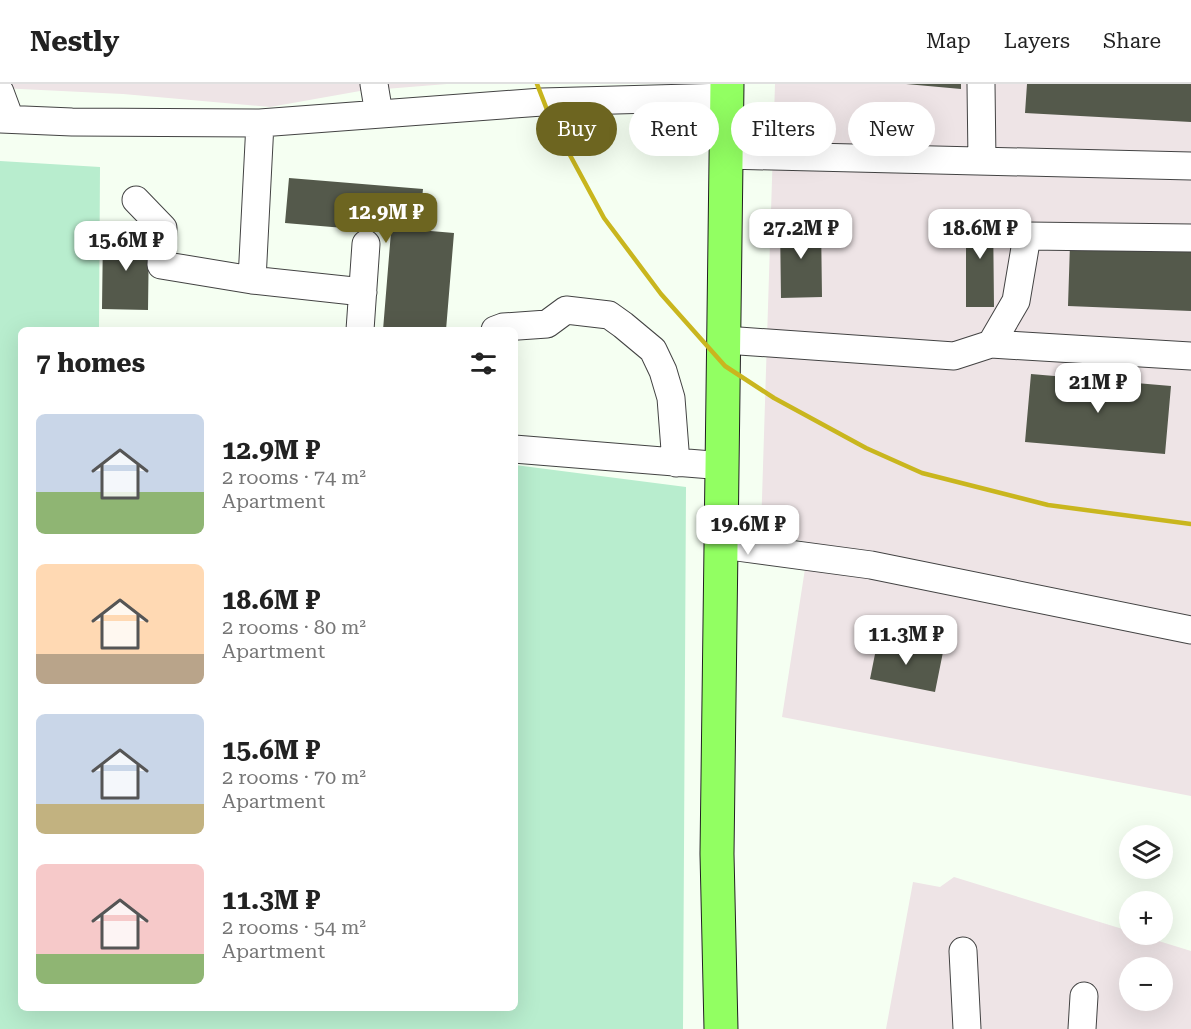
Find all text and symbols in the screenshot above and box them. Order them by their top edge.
text: Nestly [30,25,119,58]
text: Map [926,29,971,53]
text: Layers [1004,29,1070,53]
text: Share [1103,29,1161,53]
chip: Buy [536,102,617,156]
chip: Rent [629,102,719,156]
chip: Filters [731,102,836,156]
chip: New [848,102,935,156]
pin: 12.9M ₽ [331,193,441,244]
text: 12.9M ₽ [348,200,424,224]
pin: 27.2M ₽ [746,209,856,260]
pin: 18.6M ₽ [925,209,1035,260]
text: 27.2M ₽ [763,216,839,240]
text: 18.6M ₽ [942,216,1018,240]
pin: 15.6M ₽ [71,221,181,272]
text: 15.6M ₽ [88,228,164,252]
icon: filters [467,347,500,380]
text: 7 homes [36,348,145,378]
pin: 21M ₽ [1056,363,1140,414]
text: 21M ₽ [1069,370,1127,394]
text: 12.9M ₽ [222,435,320,465]
icon: home [84,438,156,510]
text: 2 rooms · 74 m² [222,465,366,489]
text: Apartment [222,489,325,513]
pin: 19.6M ₽ [693,505,803,556]
text: 19.6M ₽ [710,512,786,536]
text: 18.6M ₽ [222,585,320,615]
icon: home [84,588,156,660]
text: 2 rooms · 80 m² [222,615,366,639]
pin: 11.3M ₽ [851,615,961,666]
text: 11.3M ₽ [868,622,944,646]
text: Apartment [222,639,325,663]
text: 15.6M ₽ [222,735,320,765]
icon: home [84,738,156,810]
text: 2 rooms · 70 m² [222,765,366,789]
text: Apartment [222,789,325,813]
map controls [1119,825,1173,1011]
button: layers [1119,825,1173,879]
text: 11.3M ₽ [222,885,320,915]
icon: home [84,888,156,960]
button: + [1119,891,1173,945]
text: 2 rooms · 54 m² [222,915,366,939]
text: Apartment [222,939,325,963]
button: − [1119,957,1173,1011]

